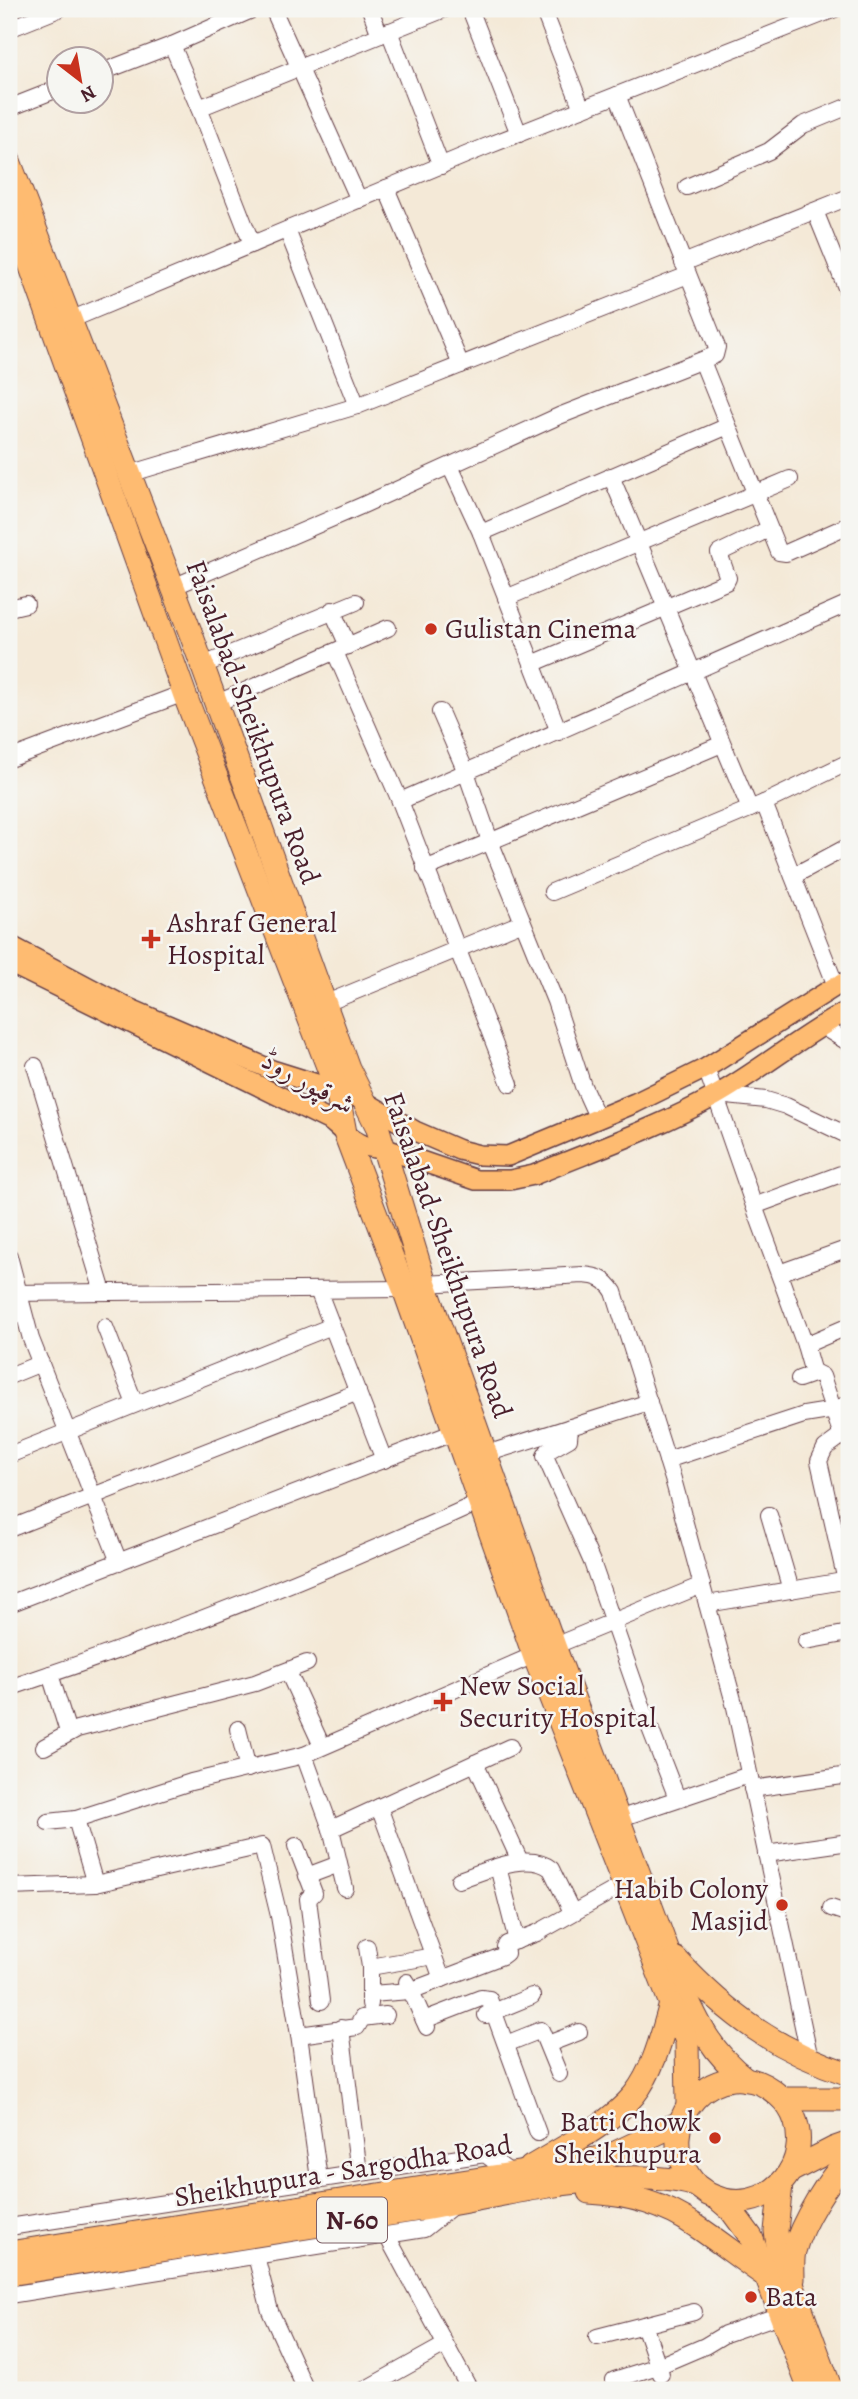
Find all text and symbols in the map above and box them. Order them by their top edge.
north arrow [46,46,116,116]
text: N [75,79,101,109]
street label: Faisalabad-Sheikhupura Road [177,555,330,890]
place label: Gulistan Cinema [445,610,637,648]
marker: Gulistan Cinema [423,621,439,637]
place label: Ashraf General Hospital [166,904,337,974]
marker: Ashraf General Hospital [141,929,161,949]
street label: شرقپور روڈ [254,1041,362,1123]
street label: Faisalabad-Sheikhupura Road [374,1087,522,1424]
place label: New Social Security Hospital [459,1667,656,1737]
marker: New Social Security Hospital [433,1692,453,1712]
place label: Habib Colony Masjid [614,1870,769,1940]
marker: Habib Colony Masjid [774,1897,790,1913]
place label: Batti Chowk Sheikhupura [554,2103,701,2173]
street label: Sheikhupura - Sargodha Road [172,2125,515,2216]
marker: Batti Chowk Sheikhupura [707,2130,723,2146]
road number: N-60 [317,2198,387,2242]
place label: Bata [765,2278,817,2316]
marker: Bata [743,2289,759,2305]

